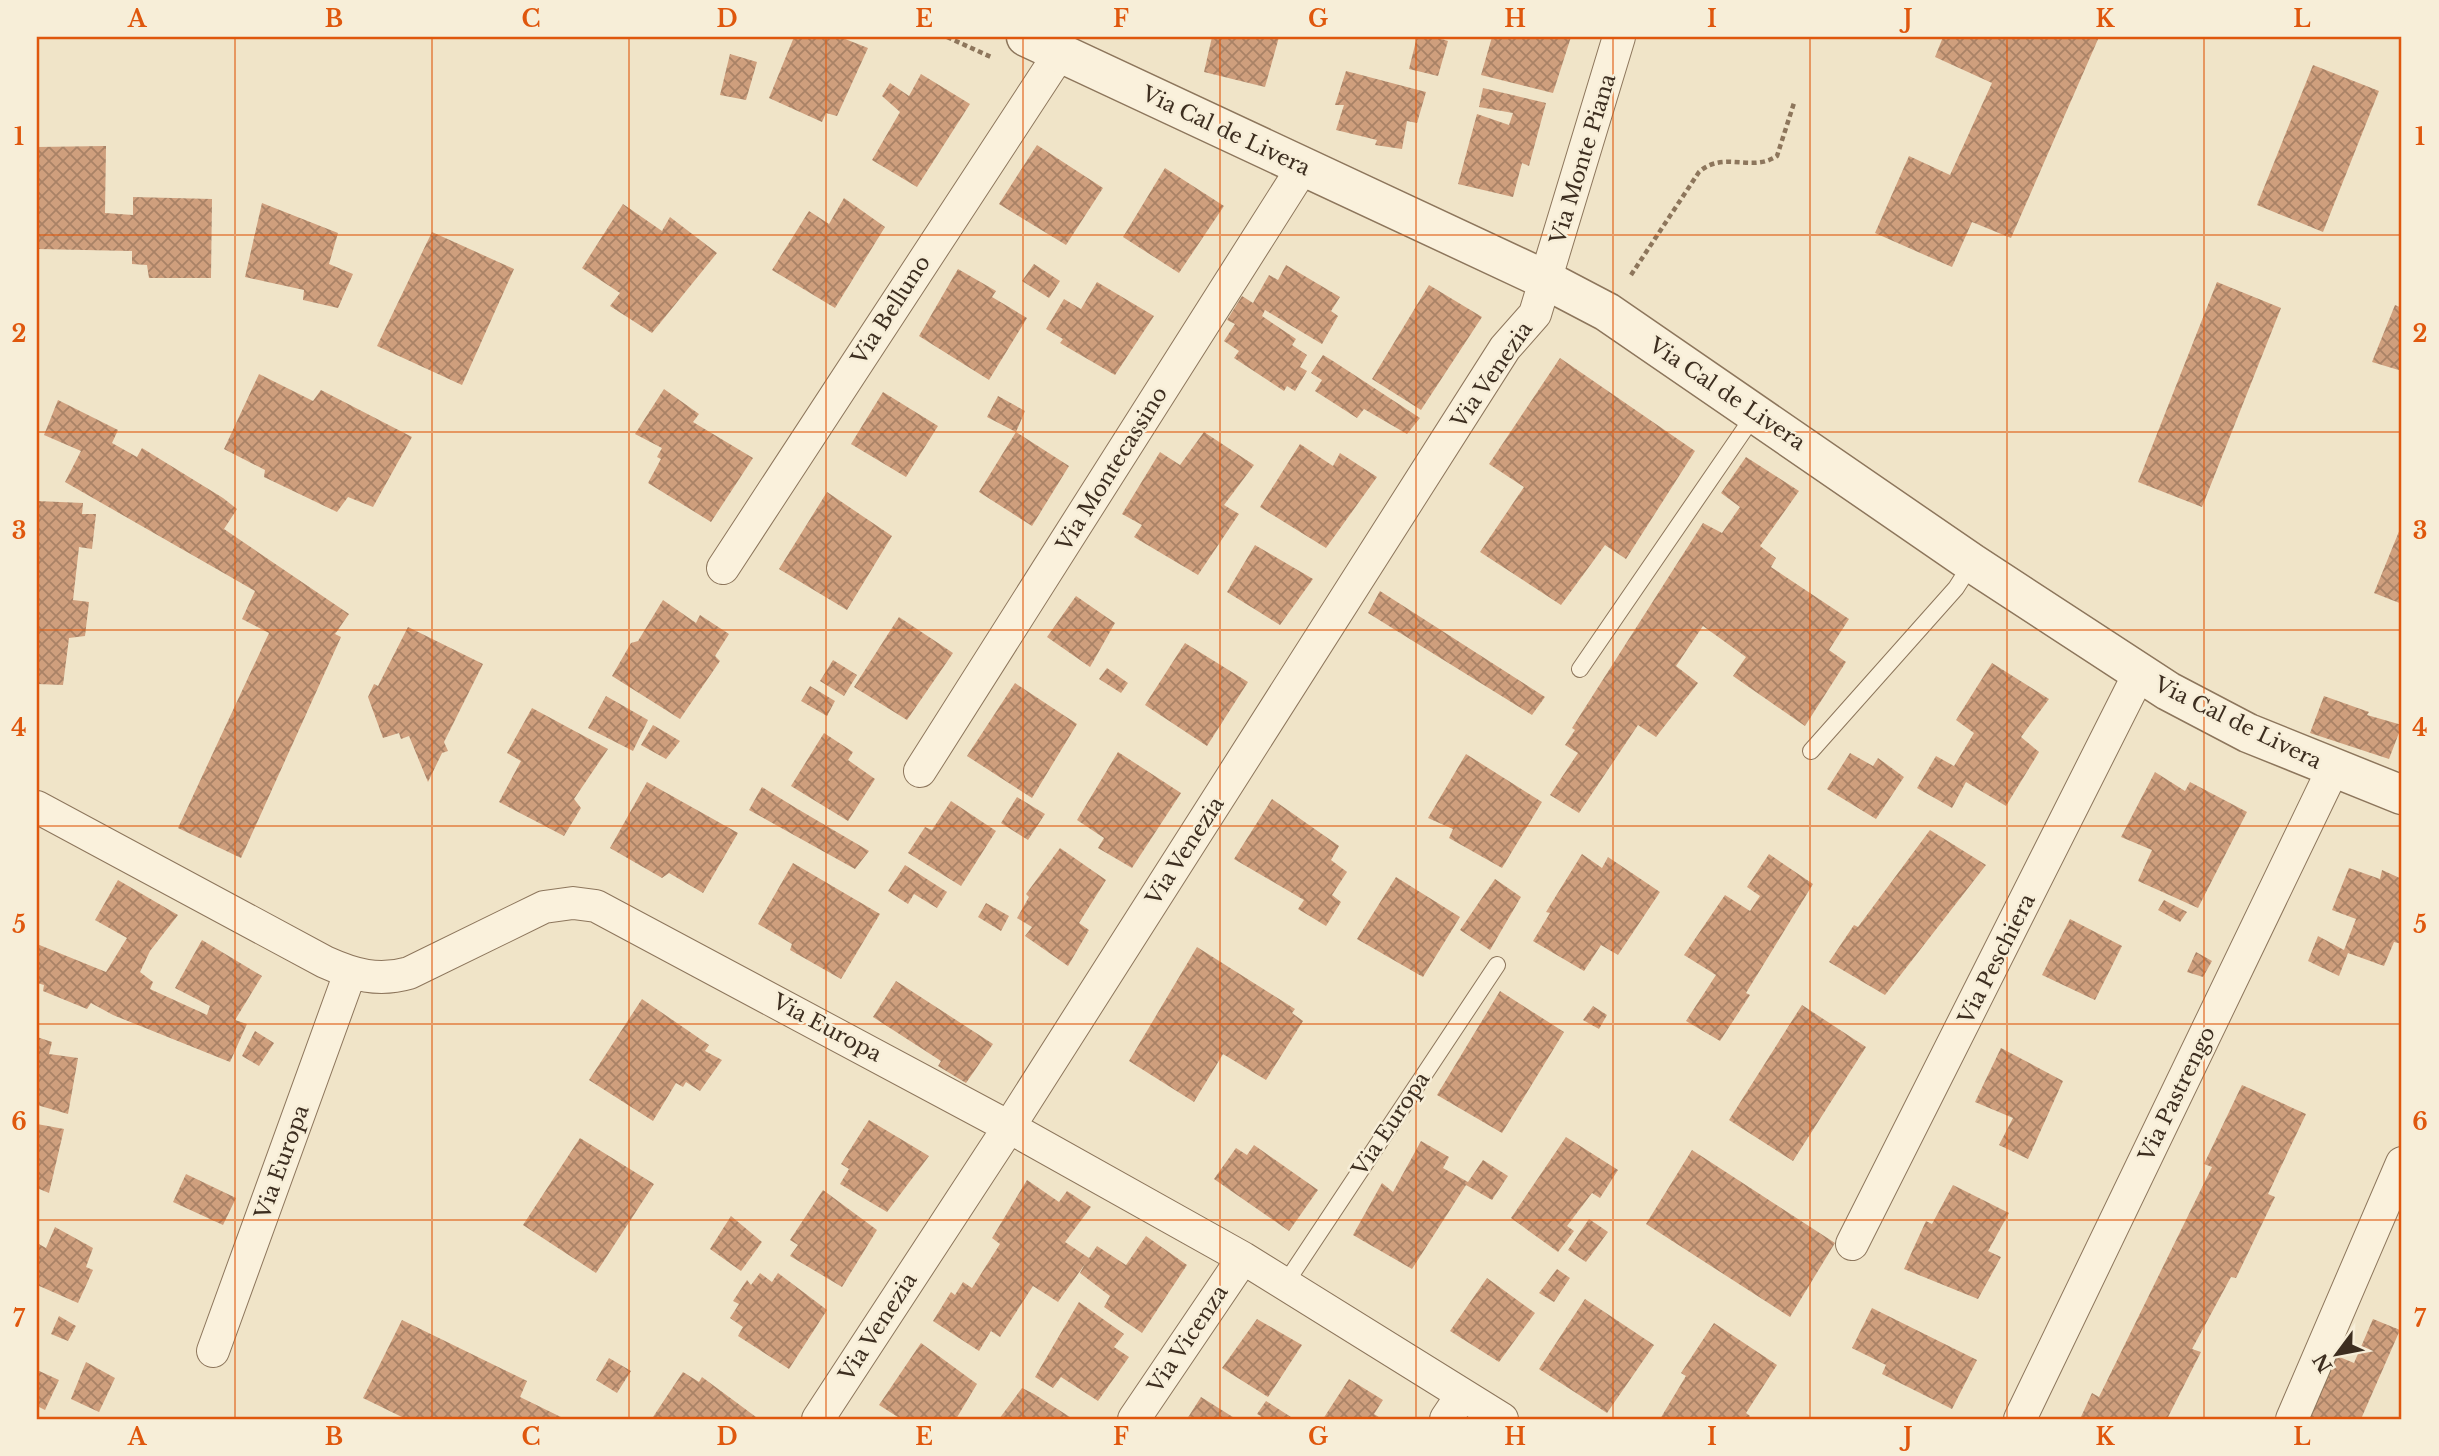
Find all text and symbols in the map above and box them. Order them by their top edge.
text: A [127,5,148,33]
text: B [325,5,343,33]
text: C [522,5,540,33]
text: D [716,5,738,33]
text: E [915,5,933,33]
text: F [1113,5,1129,33]
text: G [1308,5,1328,33]
text: H [1504,5,1526,33]
text: I [1707,5,1717,33]
text: J [1899,5,1913,33]
text: K [2096,5,2116,33]
text: L [2293,5,2311,33]
street label: Via Monte Piana [1544,70,1621,248]
street label: Via Cal de Livera [1137,80,1315,182]
text: 1 [14,123,24,151]
text: 1 [2415,123,2425,151]
street label: Via Belluno [846,251,936,370]
street label: Via Venezia [1445,317,1538,434]
text: 2 [12,320,26,348]
text: 2 [2413,320,2427,348]
street label: Via Cal de Livera [1643,332,1810,456]
street label: Via Montecassino [1050,382,1173,557]
text: 3 [12,517,26,545]
text: 3 [2413,517,2427,545]
street label: Via Cal de Livera [2149,671,2326,775]
text: 4 [11,714,27,742]
text: 4 [2412,714,2428,742]
street label: Via Venezia [1140,792,1230,911]
street label: Via Peschiera [1953,889,2041,1029]
text: 5 [12,911,26,939]
text: 5 [2413,911,2427,939]
street label: Via Europa [767,988,886,1068]
street label: Via Pastrengo [2133,1022,2221,1167]
street label: Via Europa [1346,1067,1435,1182]
street label: Via Europa [249,1101,315,1224]
text: 6 [11,1108,27,1136]
text: 6 [2412,1108,2428,1136]
street label: Via Venezia [833,1268,923,1387]
street label: Via Vicenza [1142,1280,1234,1399]
text: 7 [13,1305,26,1333]
text: 7 [2414,1305,2427,1333]
north arrow [2302,1320,2372,1390]
text: N [2308,1349,2337,1376]
text: A [127,1423,148,1451]
text: B [325,1423,343,1451]
text: C [522,1423,540,1451]
text: D [716,1423,738,1451]
text: E [915,1423,933,1451]
text: F [1113,1423,1129,1451]
text: G [1308,1423,1328,1451]
text: H [1504,1423,1526,1451]
text: I [1707,1423,1717,1451]
text: J [1899,1423,1913,1451]
text: K [2096,1423,2116,1451]
text: L [2293,1423,2311,1451]

